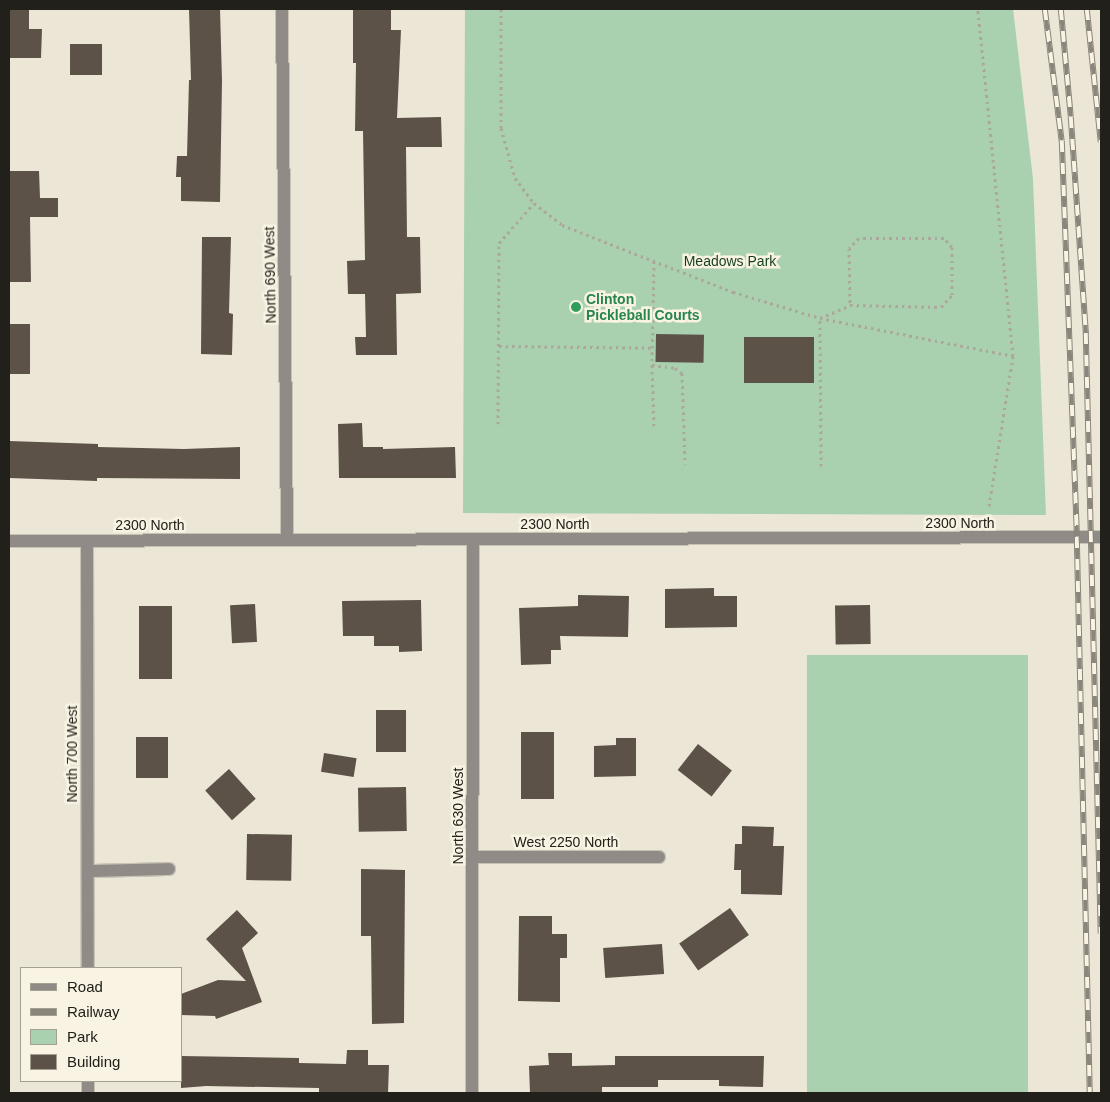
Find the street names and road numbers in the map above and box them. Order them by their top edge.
street label: North 690 West [261,226,279,324]
street label: 2300 North [925,515,995,531]
street label: 2300 North [520,516,590,532]
street label: 2300 North [115,517,185,533]
street label: North 700 West [64,705,80,803]
street label: North 630 West [450,767,466,865]
street label: West 2250 North [514,834,618,850]

